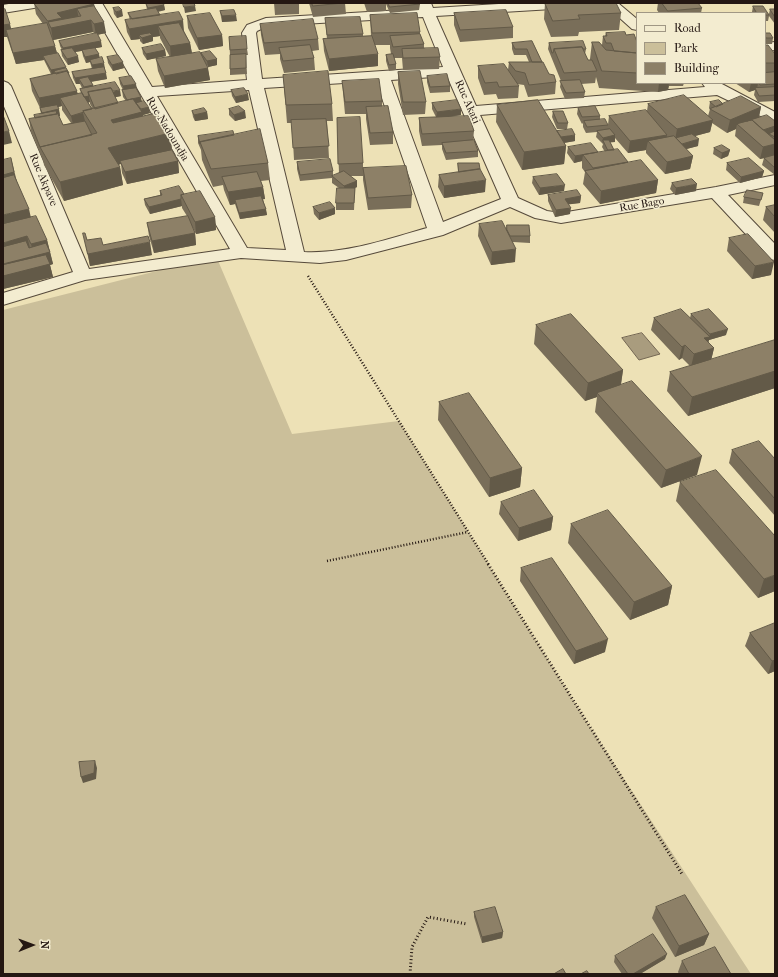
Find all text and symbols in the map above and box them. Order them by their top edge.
legend [636,12,766,84]
text: Road [674,21,701,35]
text: Park [674,41,698,55]
text: Building [674,61,719,75]
street label: Rue Akati [451,78,483,126]
street label: Rue Nadoundja [143,94,191,164]
street label: Rue Akpave [26,152,60,208]
street label: Rue Bago [618,195,666,215]
north arrow [12,925,52,965]
text: N [38,940,51,949]

